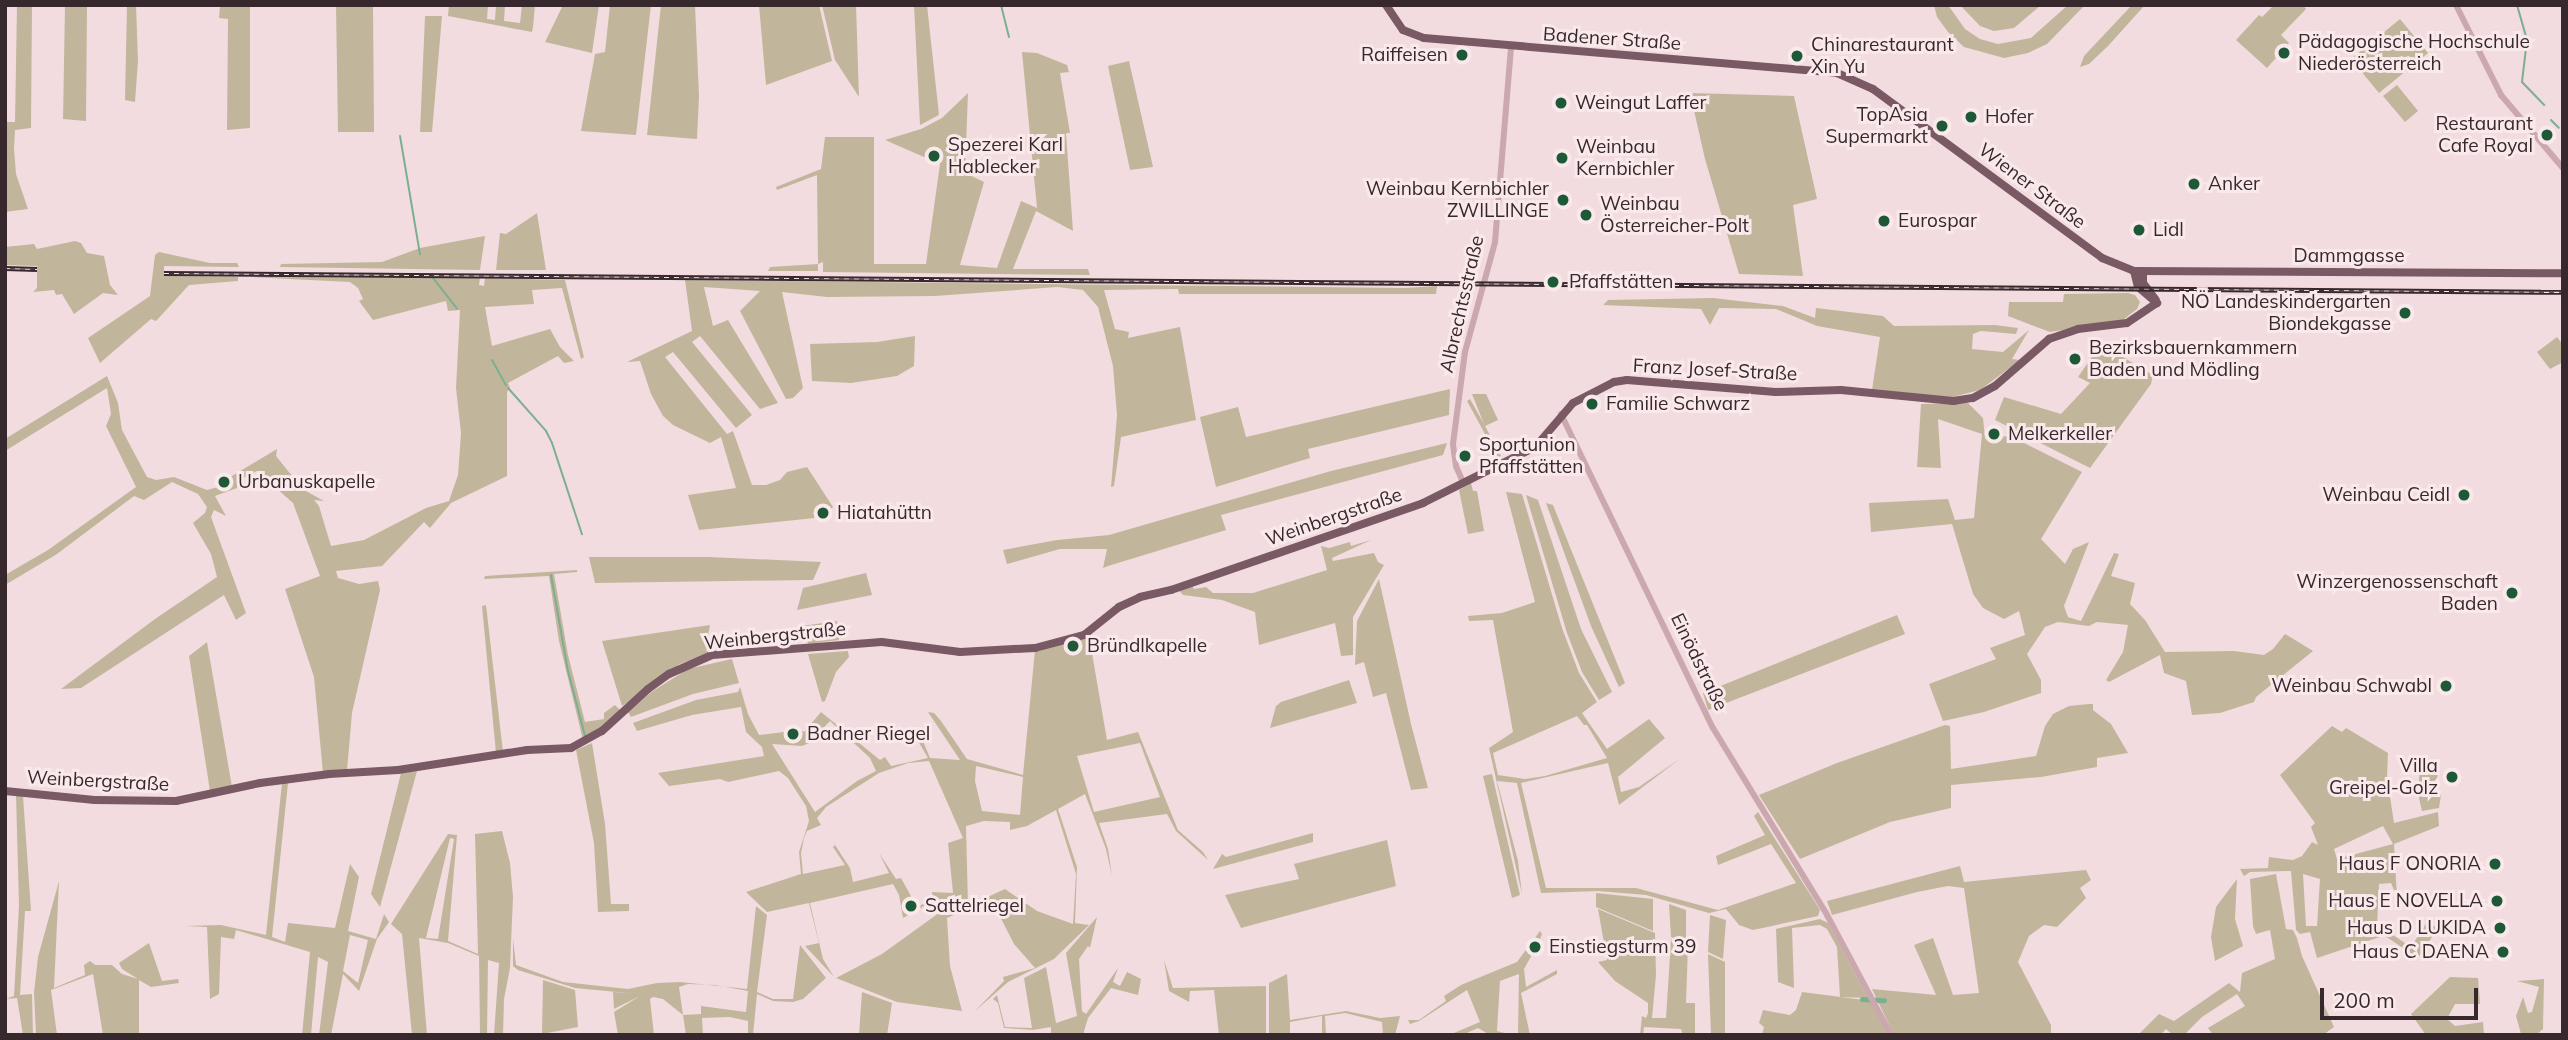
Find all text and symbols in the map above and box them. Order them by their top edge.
street label: Badener Straße [1542,23,1682,55]
place label: Pädagogische Hochschule Niederösterreich [2298,31,2530,75]
place label: Chinarestaurant Xin Yu [1811,34,1954,78]
place label: Raiffeisen [1361,44,1448,66]
marker: Pädagogische Hochschule Niederösterreich [2276,45,2292,61]
marker: Raiffeisen [1454,47,1470,63]
marker: Chinarestaurant Xin Yu [1789,48,1805,64]
place label: Weingut Laffer [1575,92,1706,114]
marker: Weingut Laffer [1553,95,1569,111]
place label: TopAsia Supermarkt [1825,104,1928,148]
place label: Hofer [1985,106,2034,128]
marker: Hofer [1963,109,1979,125]
place label: Restaurant Cafe Royal [2435,113,2533,157]
marker: TopAsia Supermarkt [1934,118,1950,134]
marker: Restaurant Cafe Royal [2539,127,2555,143]
place label: Spezerei Karl Hablecker [948,134,1063,178]
place label: Weinbau Kernbichler [1576,136,1674,180]
street label: Wiener Straße [1974,138,2090,234]
marker: Spezerei Karl Hablecker [926,148,942,164]
marker: Weinbau Kernbichler [1554,150,1570,166]
place label: Anker [2208,173,2260,195]
marker: Anker [2186,176,2202,192]
place label: Weinbau Kernbichler ZWILLINGE [1366,178,1549,222]
marker: Weinbau Kernbichler ZWILLINGE [1555,192,1571,208]
place label: Weinbau Österreicher-Polt [1600,193,1749,237]
marker: Weinbau Österreicher-Polt [1578,207,1594,223]
place label: Eurospar [1898,210,1977,232]
marker: Eurospar [1876,213,1892,229]
place label: Lidl [2153,219,2184,241]
marker: Lidl [2131,222,2147,238]
street label: Albrechtsstraße [1435,233,1489,375]
street label: Dammgasse [2294,245,2404,267]
place label: Pfaffstätten [1569,271,1673,293]
marker: Pfaffstätten [1543,272,1563,292]
place label: NÖ Landeskindergarten Biondekgasse [2181,291,2391,335]
marker: NÖ Landeskindergarten Biondekgasse [2397,305,2413,321]
place label: Bezirksbauernkammern Baden und Mödling [2089,337,2297,381]
marker: Bezirksbauernkammern Baden und Mödling [2067,351,2083,367]
street label: Franz Josef-Straße [1632,354,1798,386]
place label: Familie Schwarz [1606,393,1750,415]
marker: Familie Schwarz [1584,396,1600,412]
place label: Melkerkeller [2008,423,2112,445]
marker: Melkerkeller [1986,426,2002,442]
place label: Sportunion Pfaffstätten [1479,434,1583,478]
marker: Sportunion Pfaffstätten [1457,448,1473,464]
place label: Urbanuskapelle [238,471,375,493]
marker: Urbanuskapelle [216,474,232,490]
street label: Weinbergstraße [1263,483,1405,551]
place label: Weinbau Ceidl [2322,484,2450,506]
marker: Weinbau Ceidl [2456,487,2472,503]
place label: Hiatahüttn [837,502,932,524]
marker: Hiatahüttn [815,505,831,521]
place label: Winzergenossenschaft Baden [2296,571,2498,615]
marker: Winzergenossenschaft Baden [2504,585,2520,601]
street label: Einödstraße [1666,610,1732,714]
street label: Weinbergstraße [703,617,847,655]
place label: Bründlkapelle [1087,635,1207,657]
marker: Bründlkapelle [1065,638,1081,654]
place label: Weinbau Schwabl [2271,675,2432,697]
marker: Weinbau Schwabl [2438,678,2454,694]
place label: Badner Riegel [807,723,930,745]
marker: Badner Riegel [785,726,801,742]
place label: Villa Greipel-Golz [2329,755,2438,799]
street label: Weinbergstraße [26,766,170,796]
marker: Villa Greipel-Golz [2444,769,2460,785]
place label: Haus F ONORIA [2339,853,2481,875]
marker: Haus F ONORIA [2487,856,2503,872]
place label: Haus E NOVELLA [2328,890,2483,912]
marker: Haus E NOVELLA [2489,893,2505,909]
place label: Sattelriegel [925,895,1024,917]
marker: Sattelriegel [903,898,919,914]
place label: Haus D LUKIDA [2347,917,2486,939]
marker: Haus D LUKIDA [2492,920,2508,936]
place label: Einstiegsturm 39 [1549,936,1696,958]
marker: Einstiegsturm 39 [1527,939,1543,955]
place label: Haus C DAENA [2352,941,2489,963]
marker: Haus C DAENA [2495,944,2511,960]
scale bar [2323,974,2480,1018]
text: 200 m [2333,987,2395,1013]

